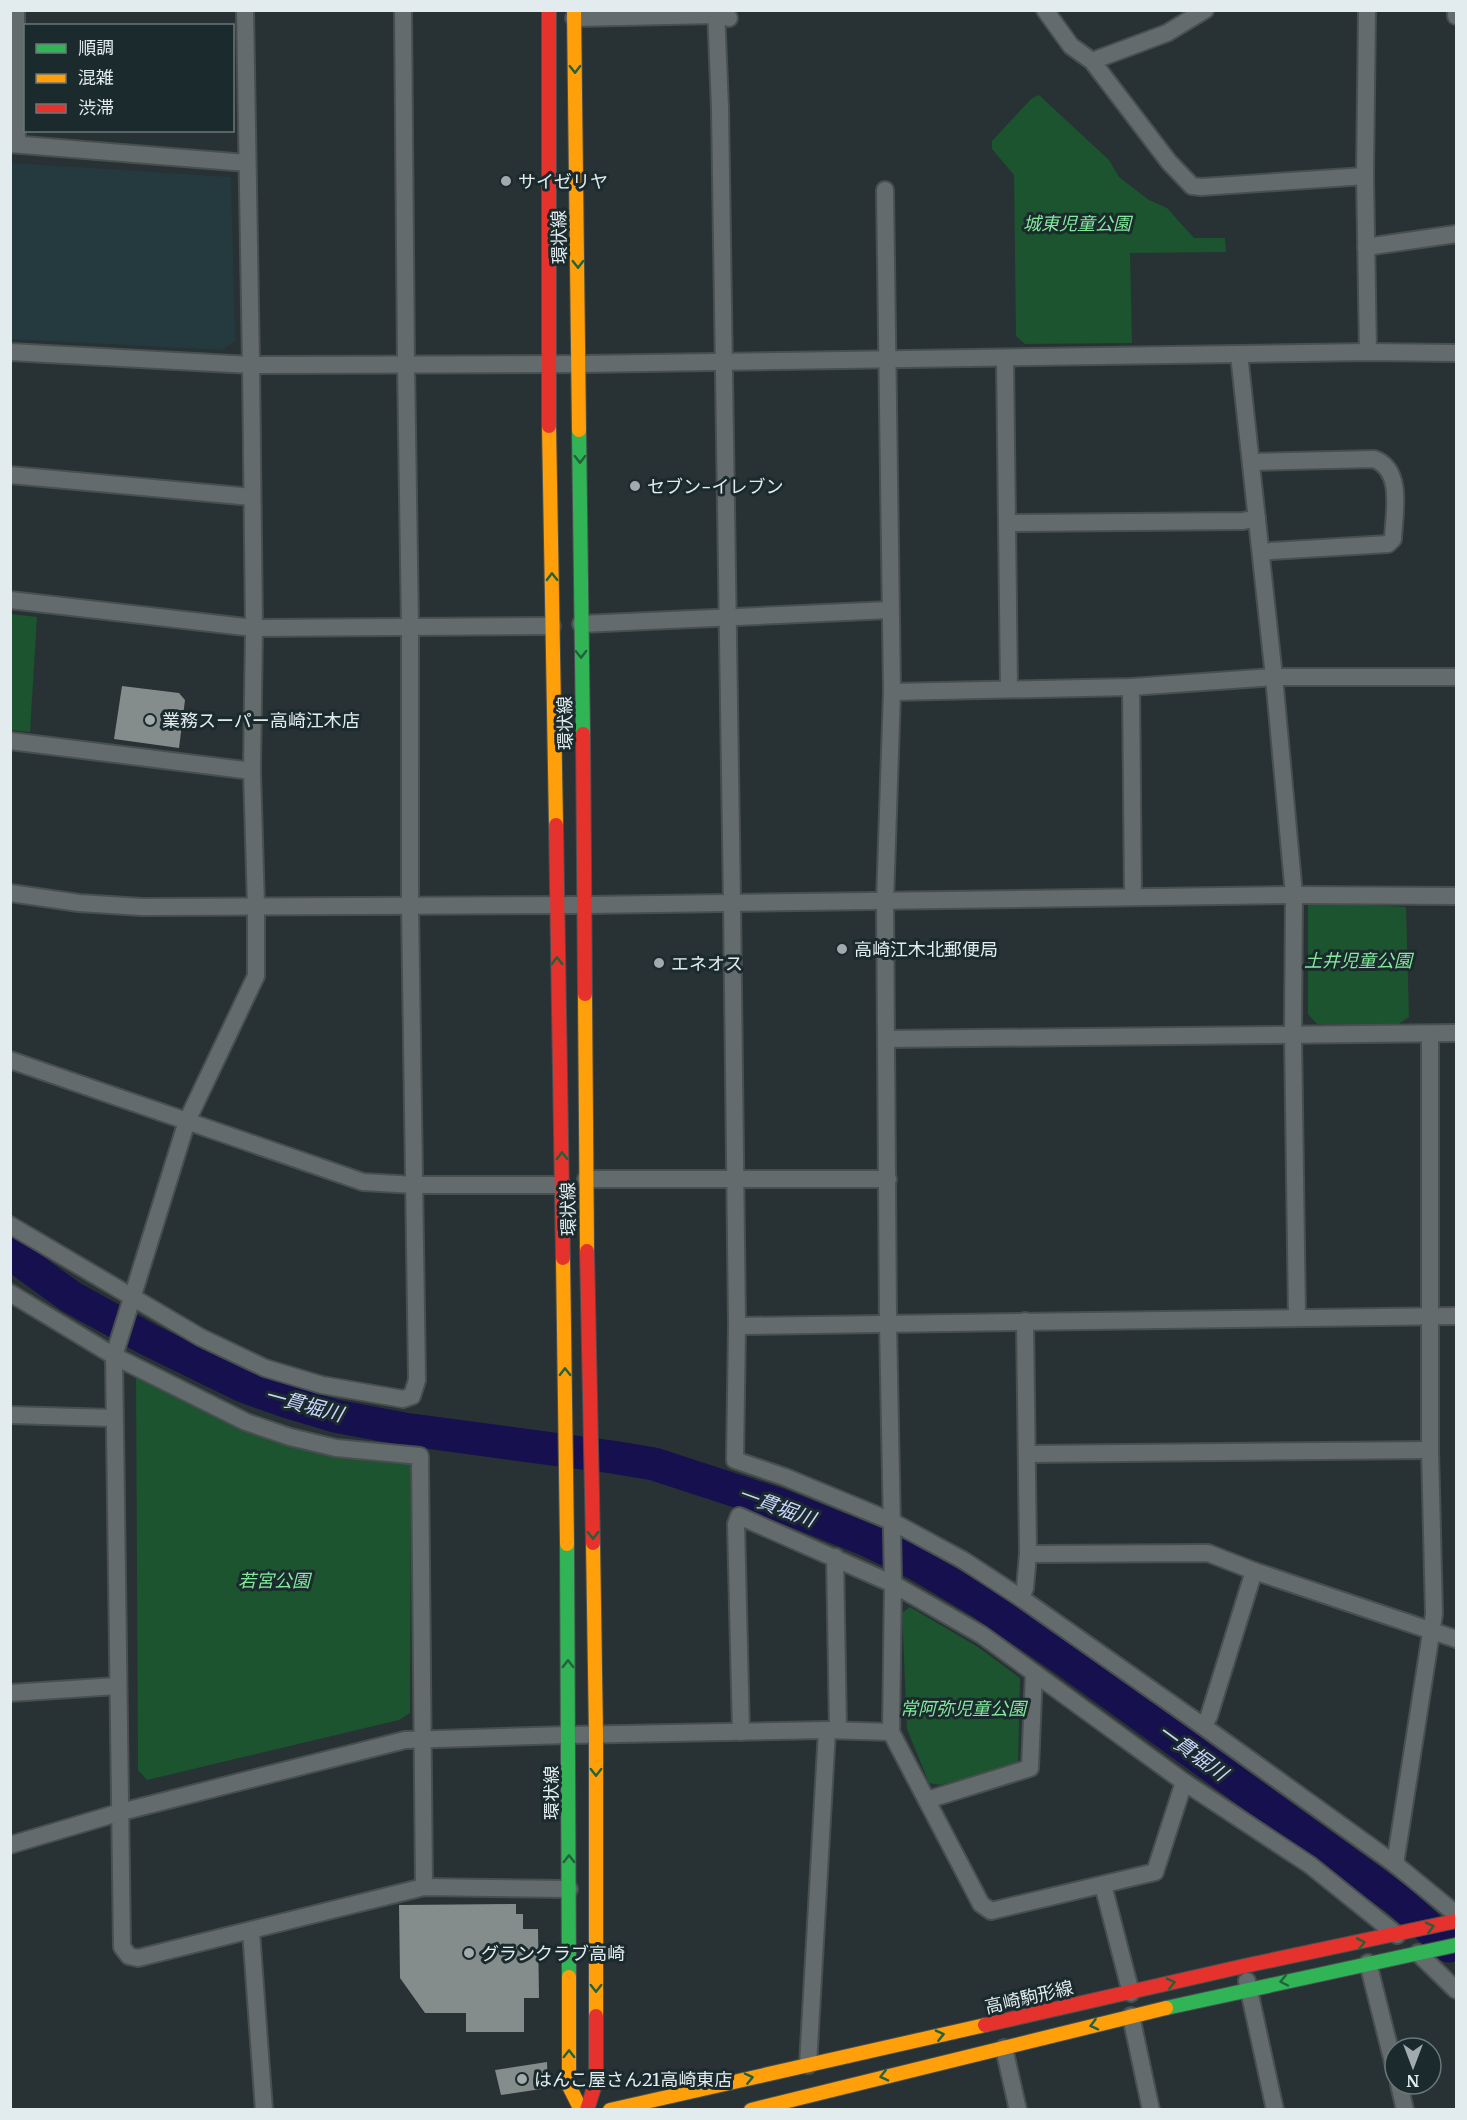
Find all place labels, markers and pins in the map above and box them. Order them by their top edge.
place label: サイゼリヤ [518,170,608,193]
marker: サイゼリヤ [499,174,513,188]
place label: セブン-イレブン [647,475,783,498]
marker: セブン-イレブン [628,479,642,493]
place label: 業務スーパー高崎江木店 [162,709,360,732]
marker: 業務スーパー高崎江木店 [143,713,157,727]
place label: 高崎江木北郵便局 [854,938,998,961]
marker: 高崎江木北郵便局 [835,942,849,956]
place label: エネオス [671,952,743,975]
marker: エネオス [652,956,666,970]
place label: グランクラブ高崎 [481,1942,625,1965]
marker: グランクラブ高崎 [462,1946,476,1960]
place label: はんこ屋さん21高崎東店 [534,2068,732,2091]
marker: はんこ屋さん21高崎東店 [515,2072,529,2086]

